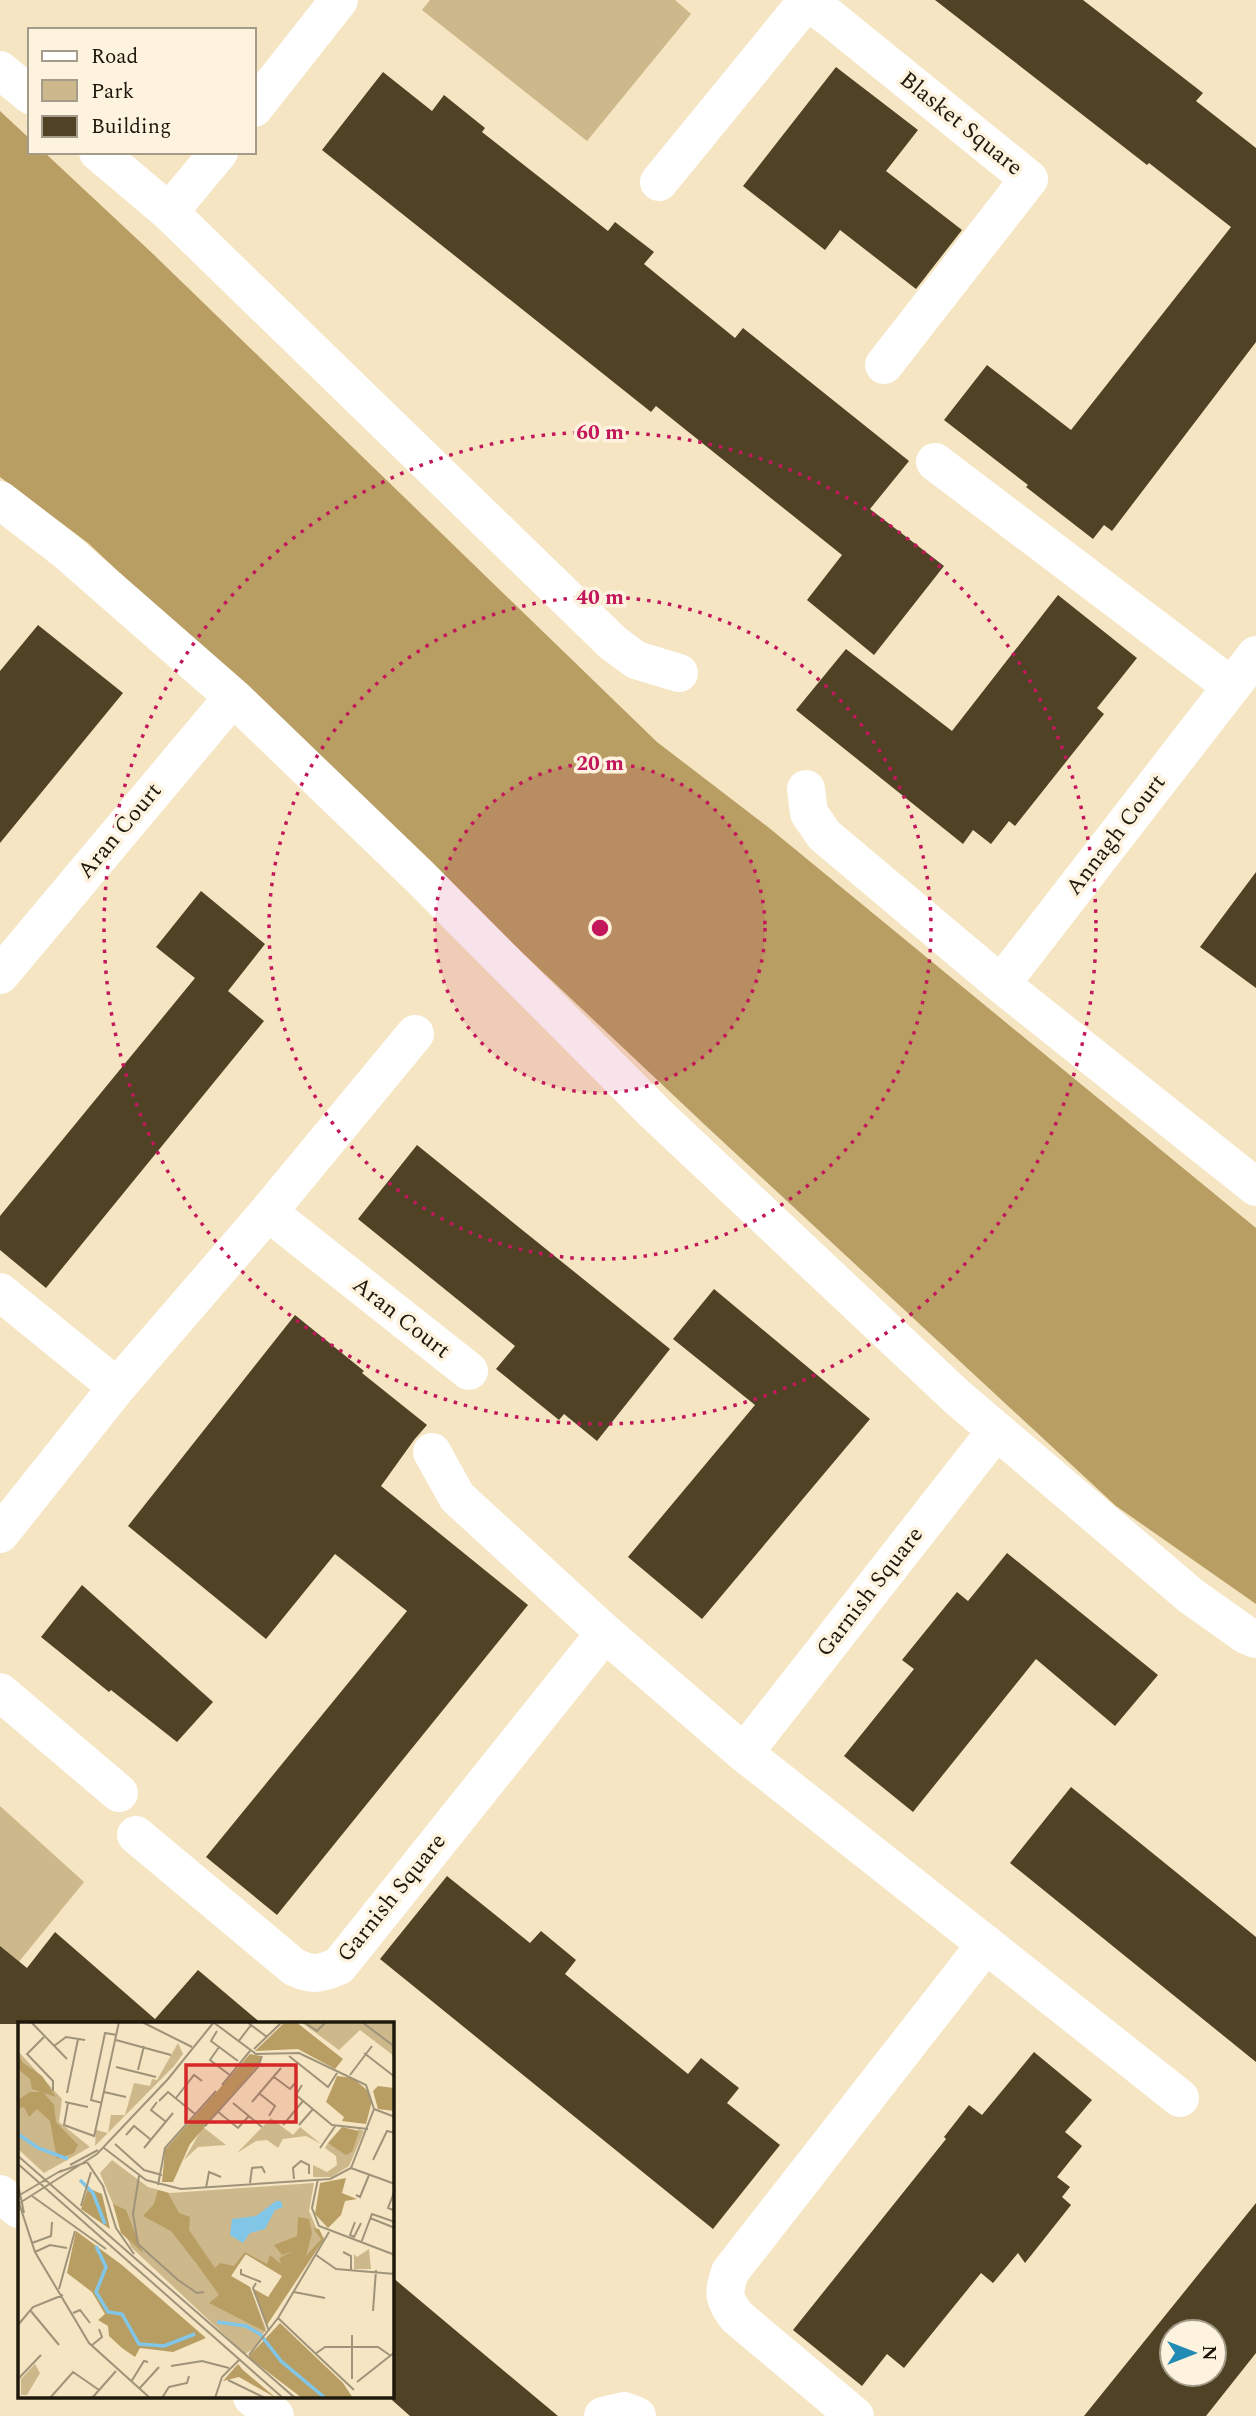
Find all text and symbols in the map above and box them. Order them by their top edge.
legend [28,28,256,154]
text: Road [91,41,138,73]
street label: Blasket Square [892,63,1030,185]
text: Park [91,76,135,108]
text: Building [91,111,171,143]
text: 60 m [576,417,624,449]
text: 40 m [576,582,624,614]
text: 20 m [576,748,624,780]
street label: Annagh Court [1057,767,1175,903]
street label: Aran Court [69,775,171,887]
centre of rings [588,916,612,940]
street label: Aran Court [344,1268,458,1368]
street label: Garnish Square [808,1519,932,1665]
street label: Garnish Square [329,1826,455,1970]
inset map [18,2022,394,2398]
north arrow [1158,2318,1228,2388]
text: N [1194,2345,1223,2361]

